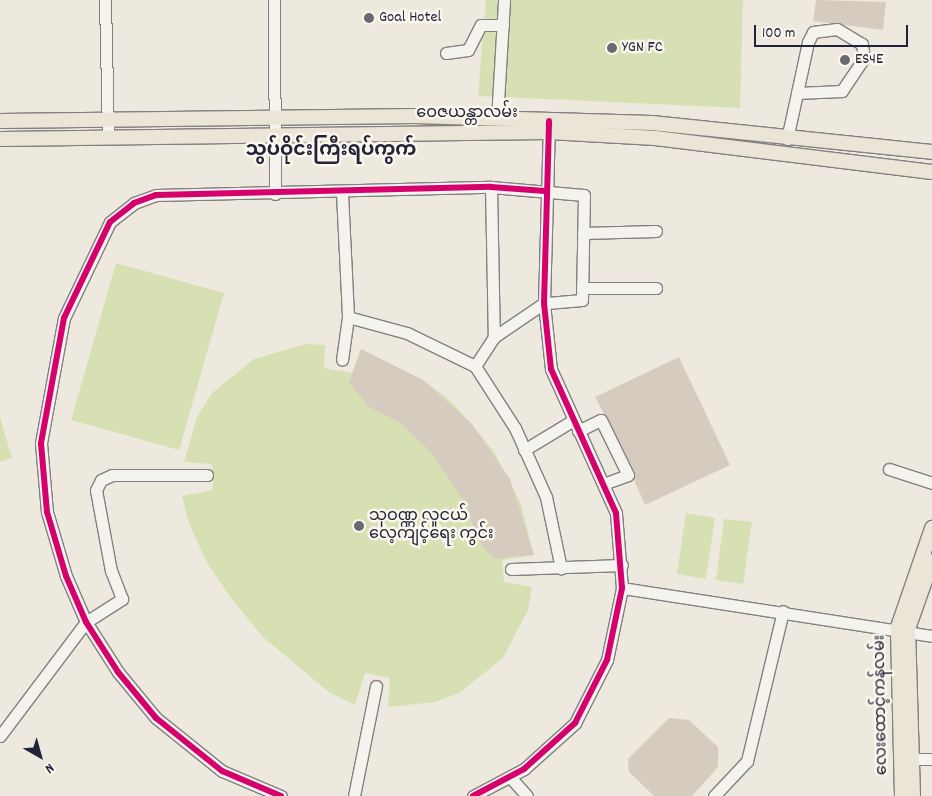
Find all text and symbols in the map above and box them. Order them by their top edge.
place label: Goal Hotel [379,8,441,28]
marker: Goal Hotel [363,12,375,24]
scale bar [757,15,911,47]
text: 100 m [762,23,795,45]
place label: YGN FC [622,38,663,58]
marker: YGN FC [606,42,618,54]
place label: ES4E [855,50,883,70]
marker: ES4E [839,54,851,66]
street label: ဝေဇယန္တာလမ်း [416,104,518,124]
district label: သွပ်ဝိုင်းကြီးရပ်ကွက် [246,141,416,163]
place label: သုဝဏ္ဏ လူငယ် လေ့ကျင့်ရေး ကွင်း [369,507,493,545]
marker: သုဝဏ္ဏ လူငယ် လေ့ကျင့်ရေး ကွင်း [353,520,365,532]
street label: လေးထောင့်ကန်လမ်း [871,635,893,775]
north arrow [15,731,65,781]
text: N [40,758,58,778]

